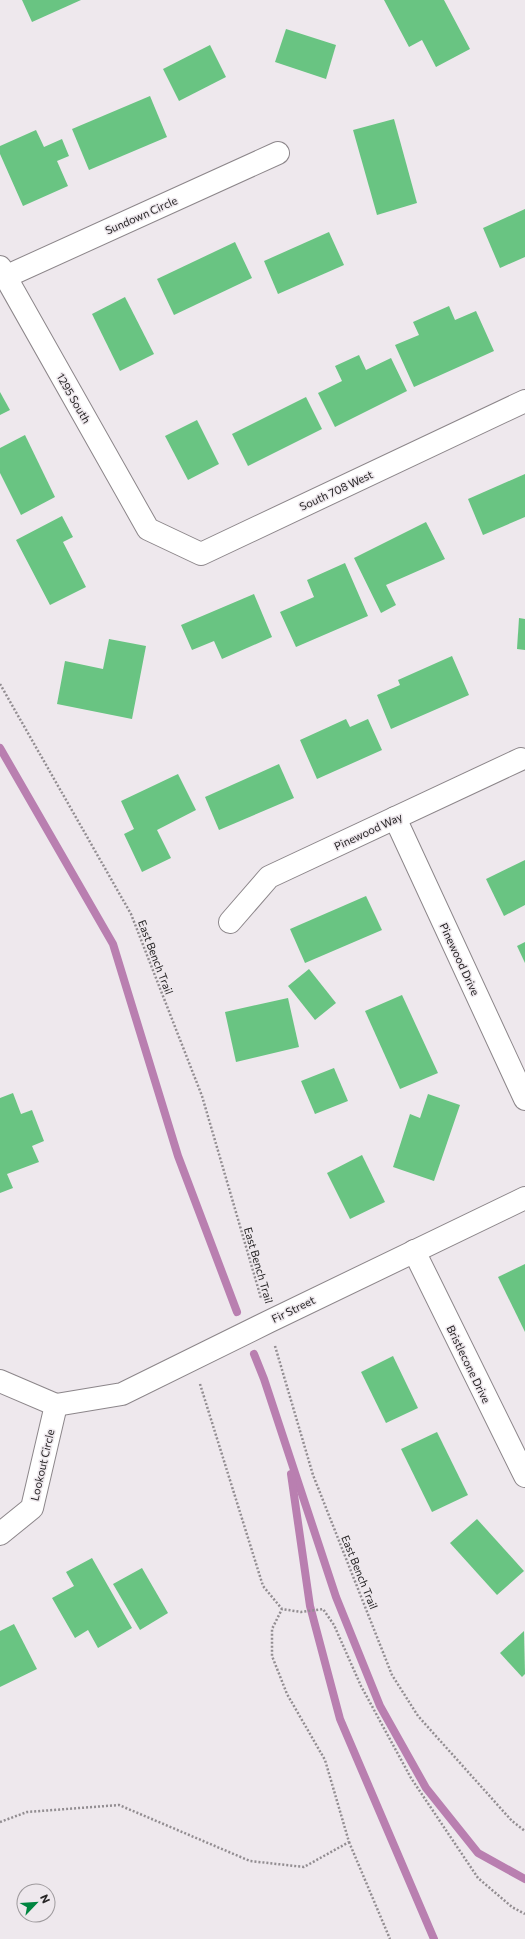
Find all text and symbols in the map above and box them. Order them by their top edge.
street label: Sundown Circle [103,193,179,237]
street label: 1295 South [54,371,94,425]
street label: South 708 West [297,467,375,513]
street label: Pinewood Way [332,809,404,853]
street label: East Bench Trail [136,918,176,996]
street label: Pinewood Drive [438,921,483,997]
street label: East Bench Trail [242,1225,276,1305]
street label: Fir Street [269,1293,317,1325]
street label: Bristlecone Drive [444,1323,494,1405]
street label: Lookout Circle [27,1428,57,1502]
street label: East Bench Trail [339,1533,381,1611]
north arrow [16,1883,56,1923]
text: N [38,1892,53,1905]

